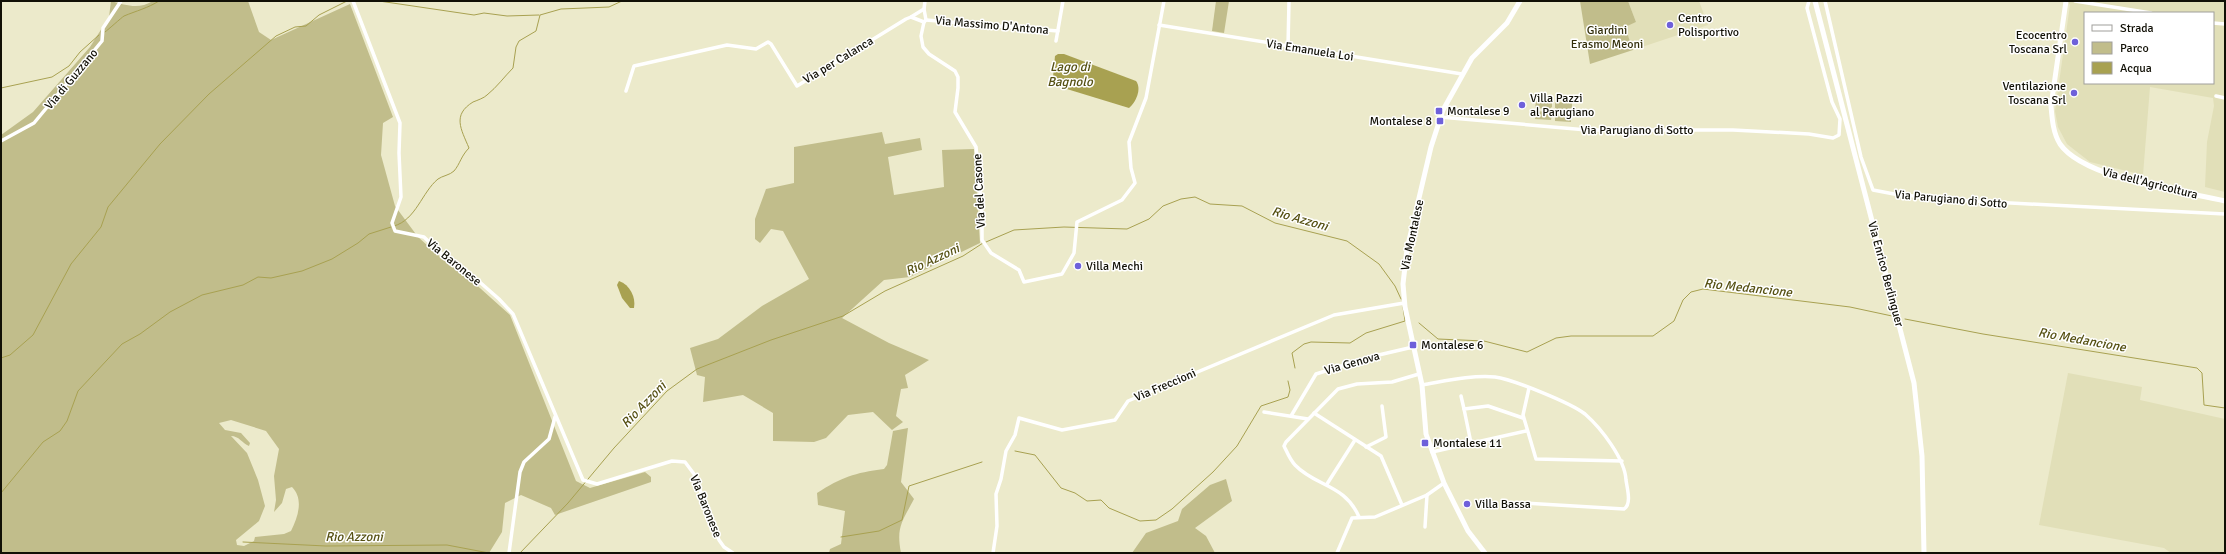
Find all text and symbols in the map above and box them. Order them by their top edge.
place label: Centro Polisportivo [1678,11,1739,40]
legend [2084,12,2214,84]
street label: Via Massimo D'Antona [935,13,1049,38]
marker: Centro Polisportivo [1665,20,1675,30]
text: Strada [2120,21,2154,36]
park label: Giardini Erasmo Meoni [1571,23,1643,52]
place label: Ecocentro Toscana Srl [2009,28,2067,57]
street label: Via per Calanca [800,34,876,87]
street label: Via Emanuela Loi [1265,36,1355,65]
marker: Ecocentro Toscana Srl [2070,37,2080,47]
text: Parco [2120,41,2149,56]
street label: Via di Guzzano [42,46,101,113]
water label: Lago di Bagnolo [1047,59,1094,90]
text: Acqua [2120,61,2152,76]
place label: Ventilazione Toscana Srl [2003,79,2066,108]
marker: Ventilazione Toscana Srl [2069,88,2079,98]
place label: Villa Pazzi al Parugiano [1530,91,1594,120]
marker: Villa Pazzi al Parugiano [1517,100,1527,110]
place label: Montalese 9 [1447,104,1510,119]
marker: Montalese 9 [1434,106,1444,116]
place label: Montalese 8 [1369,114,1432,129]
marker: Montalese 8 [1435,116,1445,126]
street label: Via Parugiano di Sotto [1580,123,1694,138]
street label: Via del Casone [970,153,989,229]
street label: Via dell'Agricoltura [2100,164,2199,203]
street label: Via Parugiano di Sotto [1894,187,2008,212]
street label: Via Montalese [1398,198,1427,272]
water label: Rio Azzoni [1270,203,1331,235]
street label: Via Enrico Berlinguer [1864,220,1907,329]
street label: Via Baronese [423,236,484,289]
water label: Rio Azzoni [903,240,963,279]
place label: Villa Mechi [1086,259,1143,274]
marker: Villa Mechi [1073,261,1083,271]
water label: Rio Medancione [1703,275,1794,301]
water label: Rio Medancione [2037,324,2128,356]
place label: Montalese 6 [1421,338,1484,353]
marker: Montalese 6 [1408,340,1418,350]
street label: Via Genova [1323,348,1382,379]
street label: Via Freccioni [1132,366,1198,405]
water label: Rio Azzoni [618,377,671,431]
place label: Montalese 11 [1433,436,1502,451]
marker: Montalese 11 [1420,438,1430,448]
street label: Via Baronese [686,473,725,540]
place label: Villa Bassa [1475,497,1531,512]
marker: Villa Bassa [1462,499,1472,509]
water label: Rio Azzoni [325,529,384,545]

